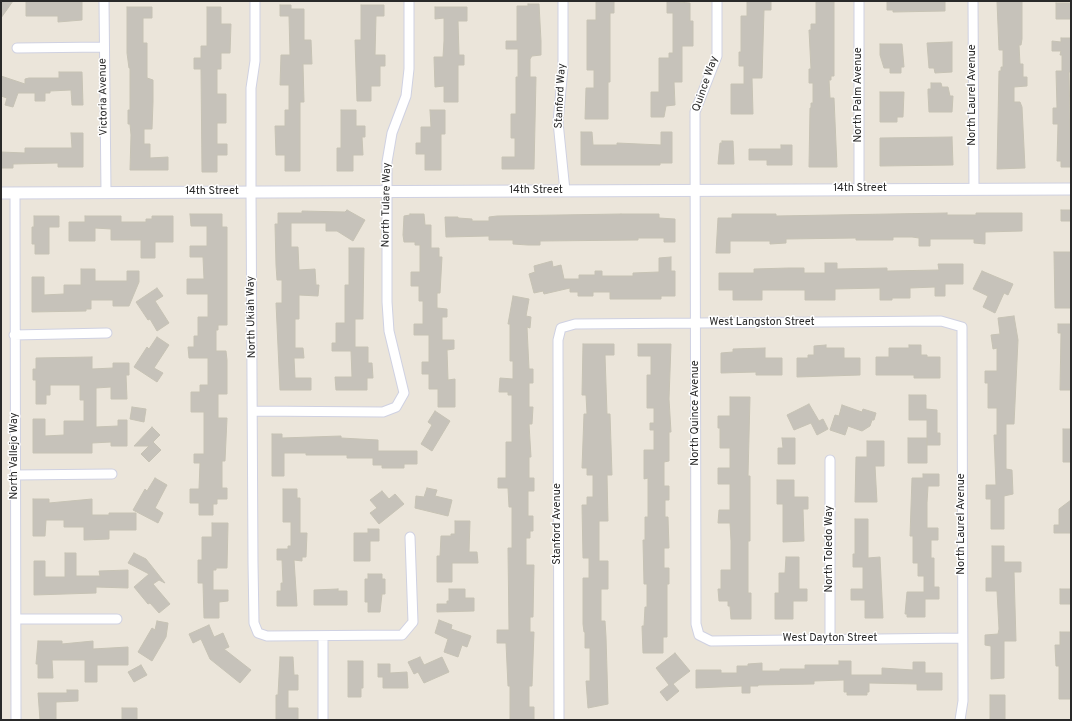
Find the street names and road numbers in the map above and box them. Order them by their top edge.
street label: North Laurel Avenue [966,44,980,146]
street label: North Palm Avenue [852,47,866,143]
street label: Quince Way [690,54,722,114]
street label: Victoria Avenue [97,58,111,136]
street label: Stanford Way [553,63,569,129]
street label: North Tulare Way [380,162,394,248]
street label: 14th Street [833,182,887,196]
street label: 14th Street [509,184,563,198]
street label: 14th Street [185,185,239,199]
street label: North Ukiah Way [245,276,259,358]
street label: West Langston Street [709,316,815,330]
street label: North Quince Avenue [689,360,703,466]
street label: North Vallejo Way [8,413,22,499]
street label: North Laurel Avenue [955,473,969,575]
street label: Stanford Avenue [551,483,565,565]
street label: North Toledo Way [823,505,837,593]
street label: West Dayton Street [783,632,877,646]

